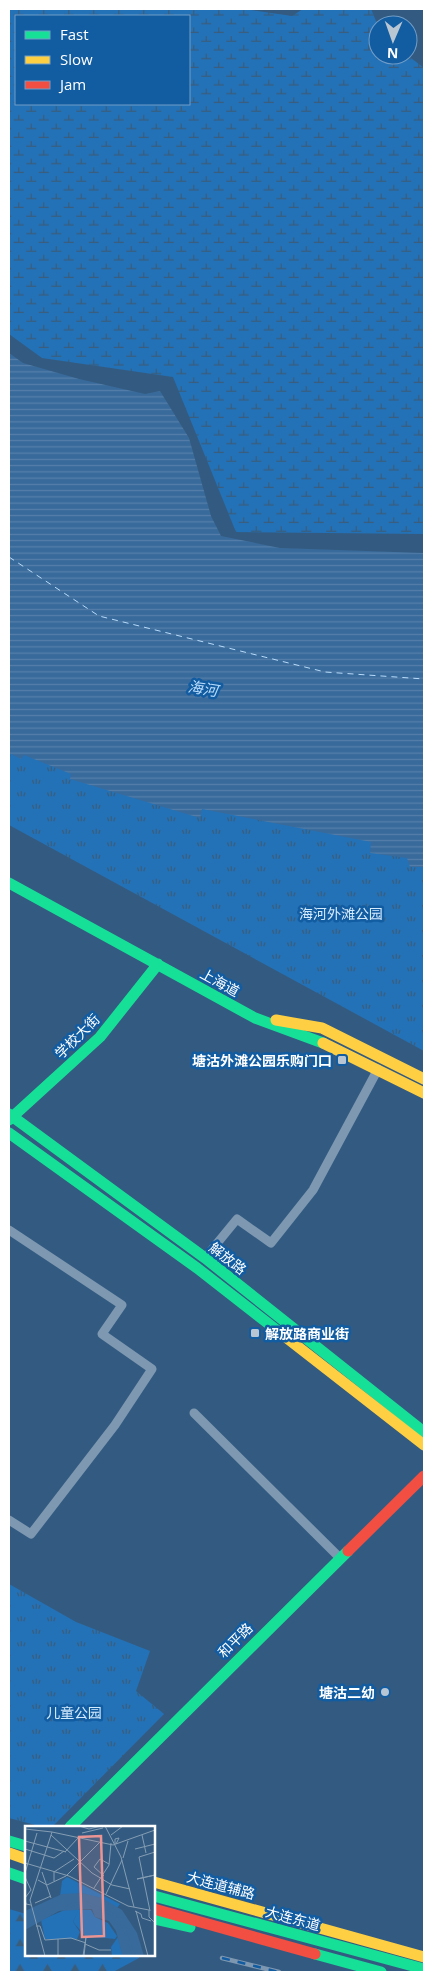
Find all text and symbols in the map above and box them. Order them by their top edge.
legend [15,15,190,105]
north arrow [368,15,418,65]
text: Fast [60,24,89,44]
text: N [387,44,399,63]
text: Slow [60,49,93,69]
text: Jam [58,74,86,94]
water label: 海河 [187,676,222,701]
park label: 海河外滩公园 [299,904,383,923]
street label: 上海道 [197,964,243,1000]
street label: 学校大街 [50,1009,104,1063]
place label: 塘沽外滩公园乐购门口 [192,1051,332,1070]
marker: 塘沽外滩公园乐购门口 [336,1054,348,1066]
street label: 解放路 [206,1238,250,1278]
place label: 解放路商业街 [265,1324,349,1343]
marker: 解放路商业街 [249,1327,261,1339]
street label: 和平路 [213,1618,257,1662]
place label: 塘沽二幼 [319,1683,375,1702]
marker: 塘沽二幼 [379,1686,391,1698]
park label: 儿童公园 [46,1703,102,1722]
inset map [25,1826,155,1956]
street label: 大连道辅路 [185,1867,257,1903]
street label: 大连东道 [263,1902,323,1934]

